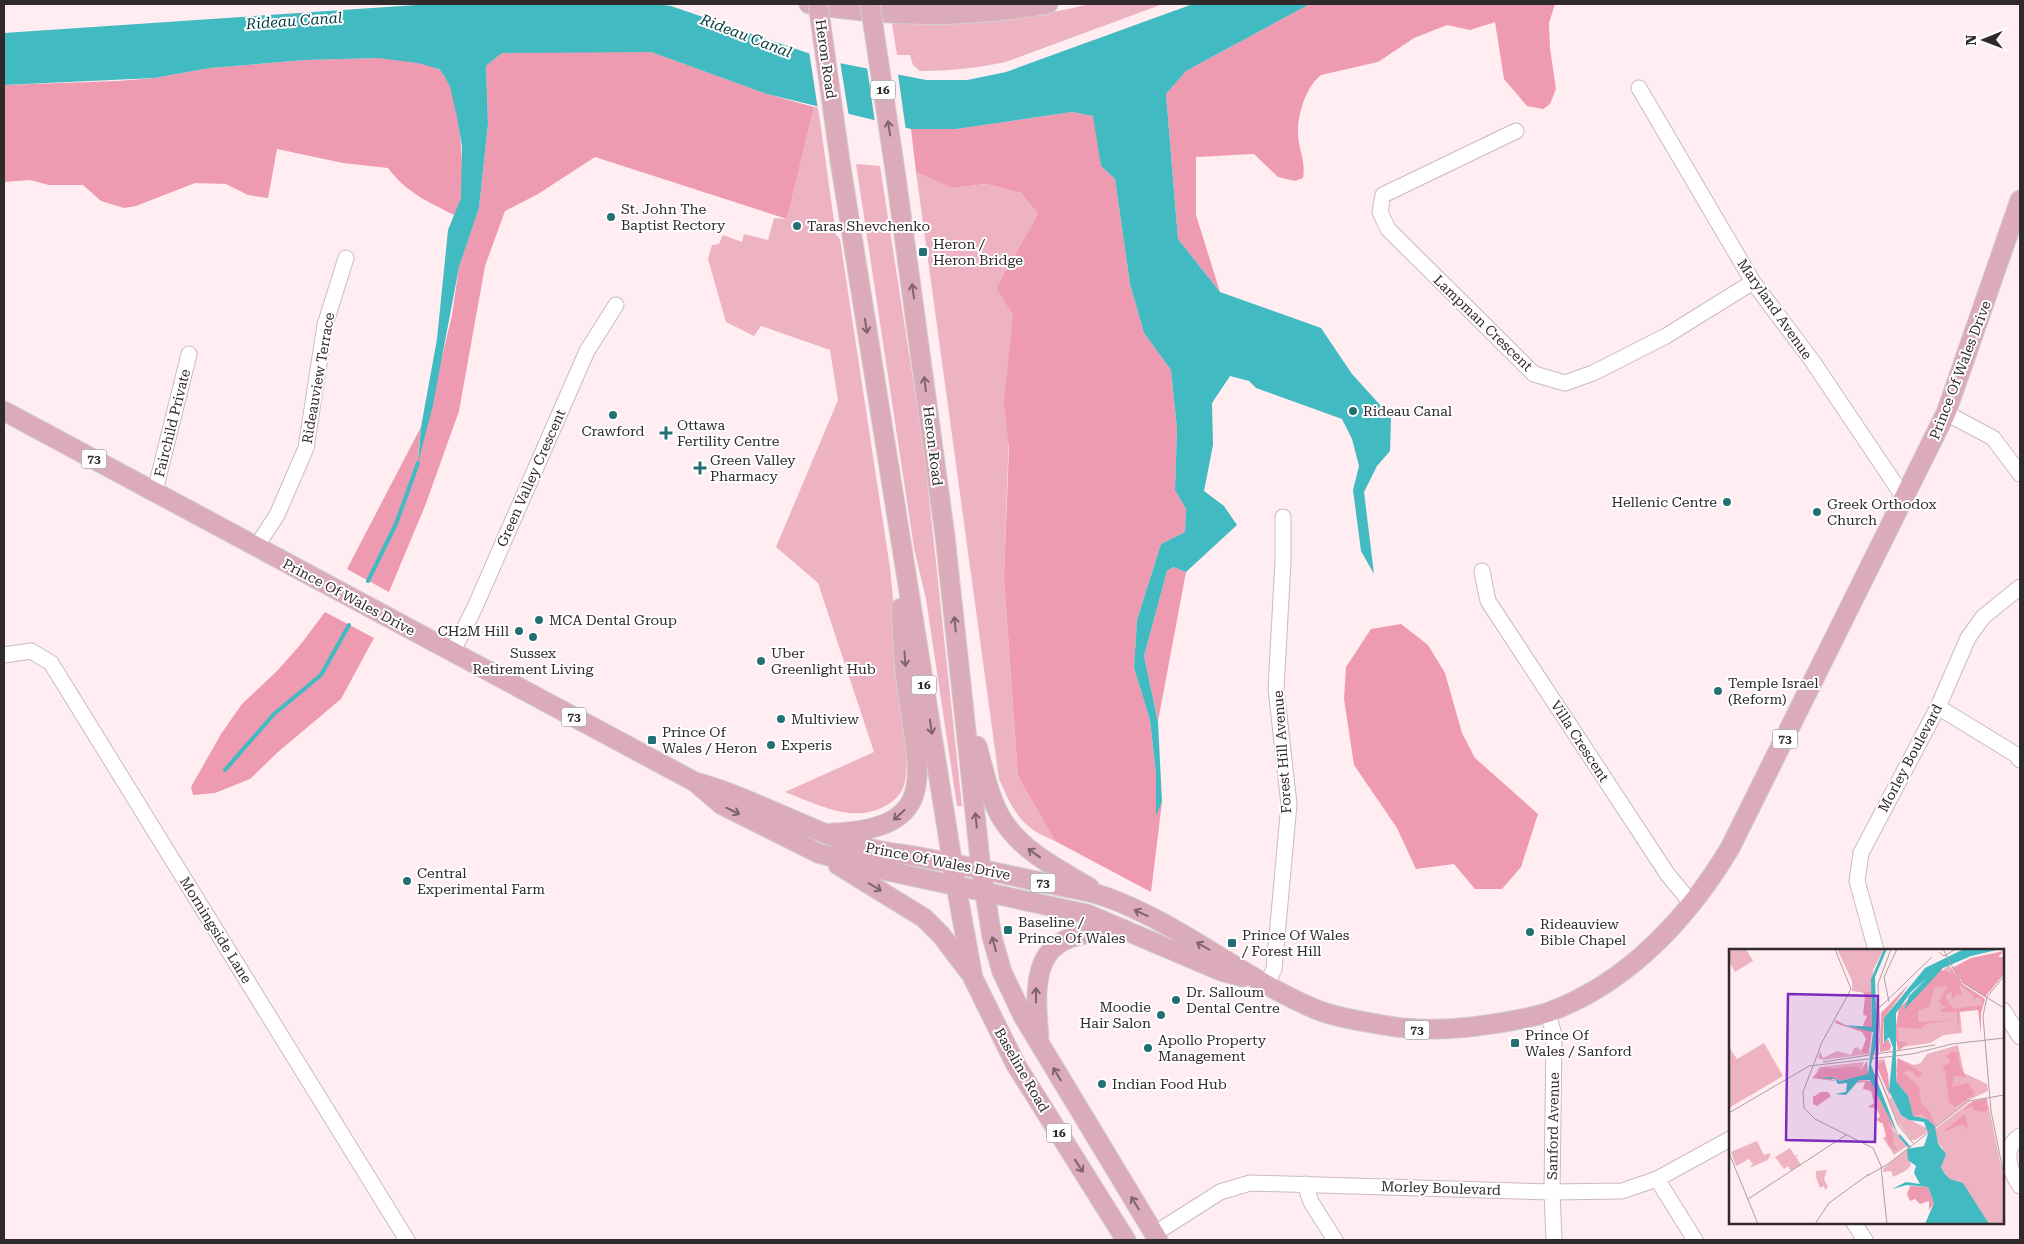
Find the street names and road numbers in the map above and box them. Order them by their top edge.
street label: Heron Road [812,18,840,100]
road number: 16 [870,80,896,100]
street label: Maryland Avenue [1734,256,1816,362]
street label: Lampman Crescent [1430,272,1536,374]
street label: Prince Of Wales Drive [1926,298,1994,442]
street label: Rideauview Terrace [299,311,337,445]
street label: Fairchild Private [151,367,193,479]
street label: Heron Road [920,405,946,487]
street label: Green Valley Crescent [493,407,569,549]
road number: 73 [82,449,106,468]
street label: Prince Of Wales Drive [280,555,418,639]
road number: 16 [912,676,936,694]
street label: Forest Hill Avenue [1270,689,1294,814]
street label: Villa Crescent [1548,697,1612,785]
street label: Morley Boulevard [1875,701,1945,815]
road number: 73 [562,708,586,726]
road number: 73 [1772,730,1798,749]
street label: Prince Of Wales Drive [864,839,1012,883]
street label: Morningside Lane [177,874,255,986]
road number: 73 [1030,874,1056,892]
road number: 73 [1404,1020,1430,1040]
street label: Baseline Road [991,1025,1053,1115]
street label: Sanford Avenue [1544,1072,1562,1180]
road number: 16 [1046,1124,1072,1142]
street label: Morley Boulevard [1381,1178,1501,1198]

